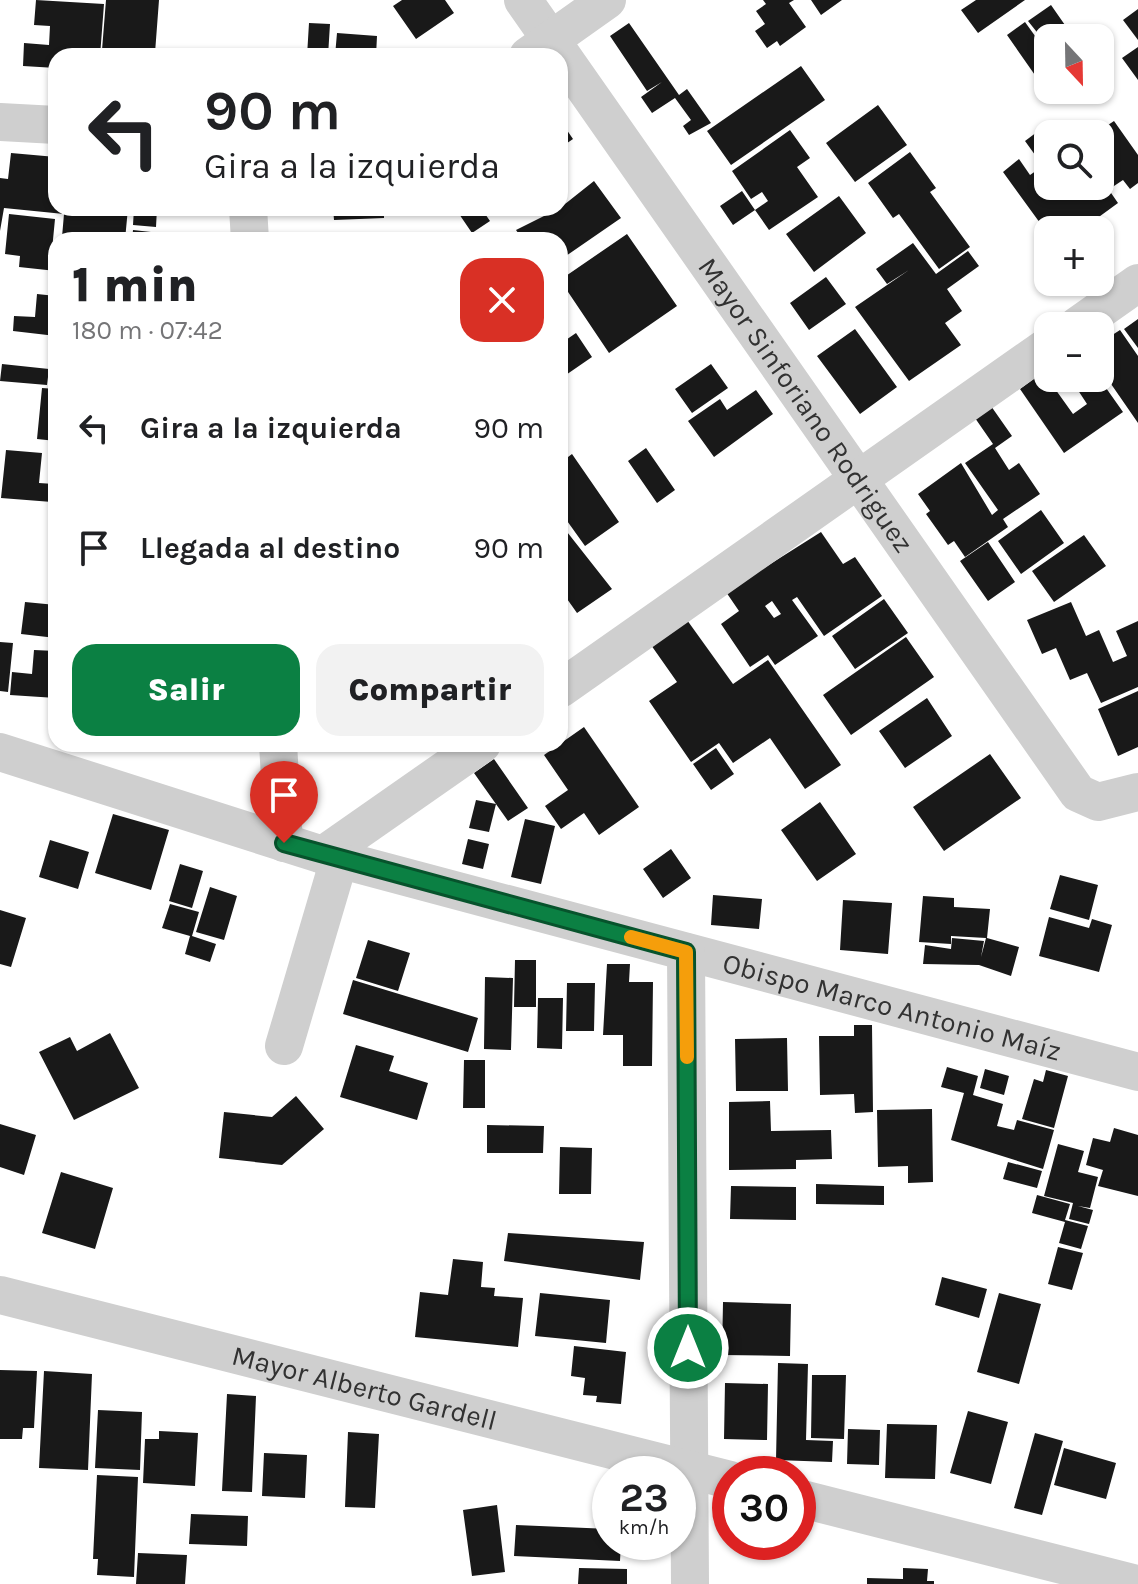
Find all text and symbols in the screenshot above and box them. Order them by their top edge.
north arrow [1034,24,1114,104]
map controls [1034,24,1114,392]
text: 90 m [204,78,341,143]
icon: left [72,80,176,184]
button: search [1034,120,1114,200]
text: Gira a la izquierda [204,145,500,187]
button: + [1034,216,1114,296]
street label: Mayor Sinforiano Rodriguez [692,251,921,558]
text: 1 min [72,257,198,313]
button: close [460,258,544,342]
button: − [1034,312,1114,392]
text: 180 m · 07:42 [72,315,223,346]
icon: left [72,406,116,450]
text: Gira a la izquierda [140,410,402,446]
text: 90 m [474,410,544,446]
icon: arrive [72,526,116,570]
text: Llegada al destino [140,530,400,566]
text: 90 m [474,530,544,566]
button: Salir [72,644,300,736]
button: Compartir [316,644,544,736]
pin [250,761,318,843]
icon: arrive [262,773,306,817]
street label: Obispo Marco Antonio Maíz [719,946,1065,1067]
position arrow [646,1306,730,1390]
street label: Mayor Alberto Gardell [229,1338,500,1437]
speed limit sign: 30 [712,1456,816,1560]
text: 23 [619,1474,669,1521]
text: km/h [619,1516,669,1539]

